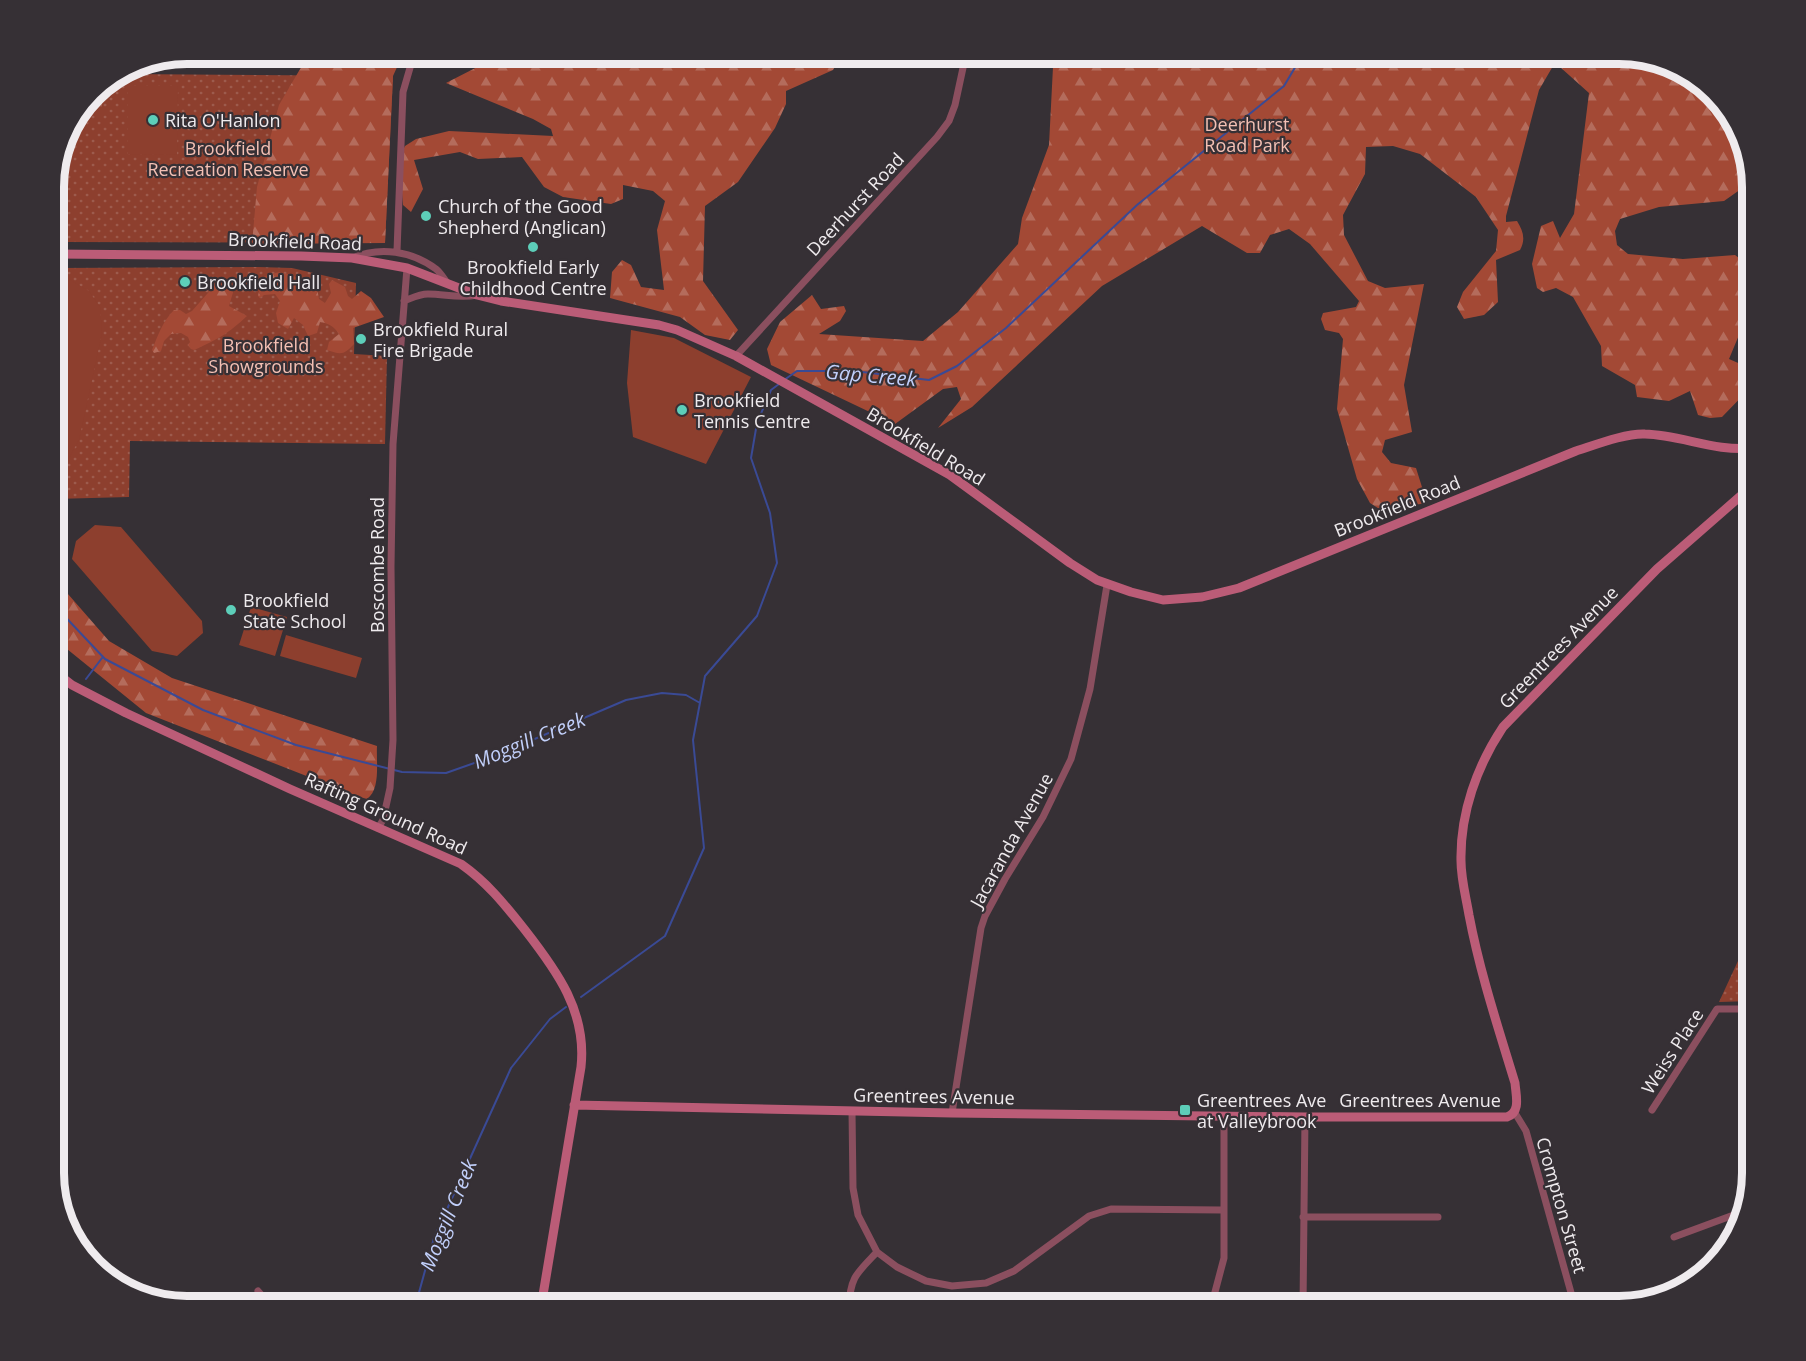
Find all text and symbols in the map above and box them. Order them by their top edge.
place label: Rita O'Hanlon [165,108,280,132]
park label: Deerhurst Road Park [1204,112,1290,157]
marker: Rita O'Hanlon [146,113,160,127]
park label: Brookfield Recreation Reserve [147,136,309,181]
street label: Deerhurst Road [801,147,909,261]
place label: Church of the Good Shepherd (Anglican) [438,194,606,239]
marker: Church of the Good Shepherd (Anglican) [419,209,433,223]
street label: Brookfield Road [228,227,362,255]
marker: Brookfield Early Childhood Centre [526,240,540,254]
place label: Brookfield Early Childhood Centre [459,255,607,300]
place label: Brookfield Hall [197,270,320,294]
marker: Brookfield Hall [178,275,192,289]
place label: Brookfield Rural Fire Brigade [373,317,508,362]
marker: Brookfield Rural Fire Brigade [354,332,368,346]
park label: Brookfield Showgrounds [208,333,324,378]
water label: Gap Creek [824,358,919,393]
place label: Brookfield Tennis Centre [694,388,810,433]
street label: Brookfield Road [862,401,990,491]
marker: Brookfield Tennis Centre [675,403,689,417]
street label: Brookfield Road [1330,470,1464,542]
street label: Boscombe Road [365,497,389,633]
street label: Greentrees Avenue [1493,581,1623,713]
place label: Brookfield State School [243,588,346,633]
marker: Brookfield State School [224,603,238,617]
water label: Moggill Creek [469,705,590,775]
street label: Rafting Ground Road [301,766,471,860]
street label: Jacaranda Avenue [963,768,1058,913]
street label: Weiss Place [1635,1004,1709,1098]
street label: Greentrees Avenue [853,1083,1015,1109]
place label: Greentrees Ave at Valleybrook [1197,1088,1326,1133]
street label: Greentrees Avenue [1339,1088,1501,1112]
marker: Greentrees Ave at Valleybrook [1178,1103,1192,1117]
street label: Crompton Street [1531,1134,1593,1276]
water label: Moggill Creek [413,1154,483,1275]

